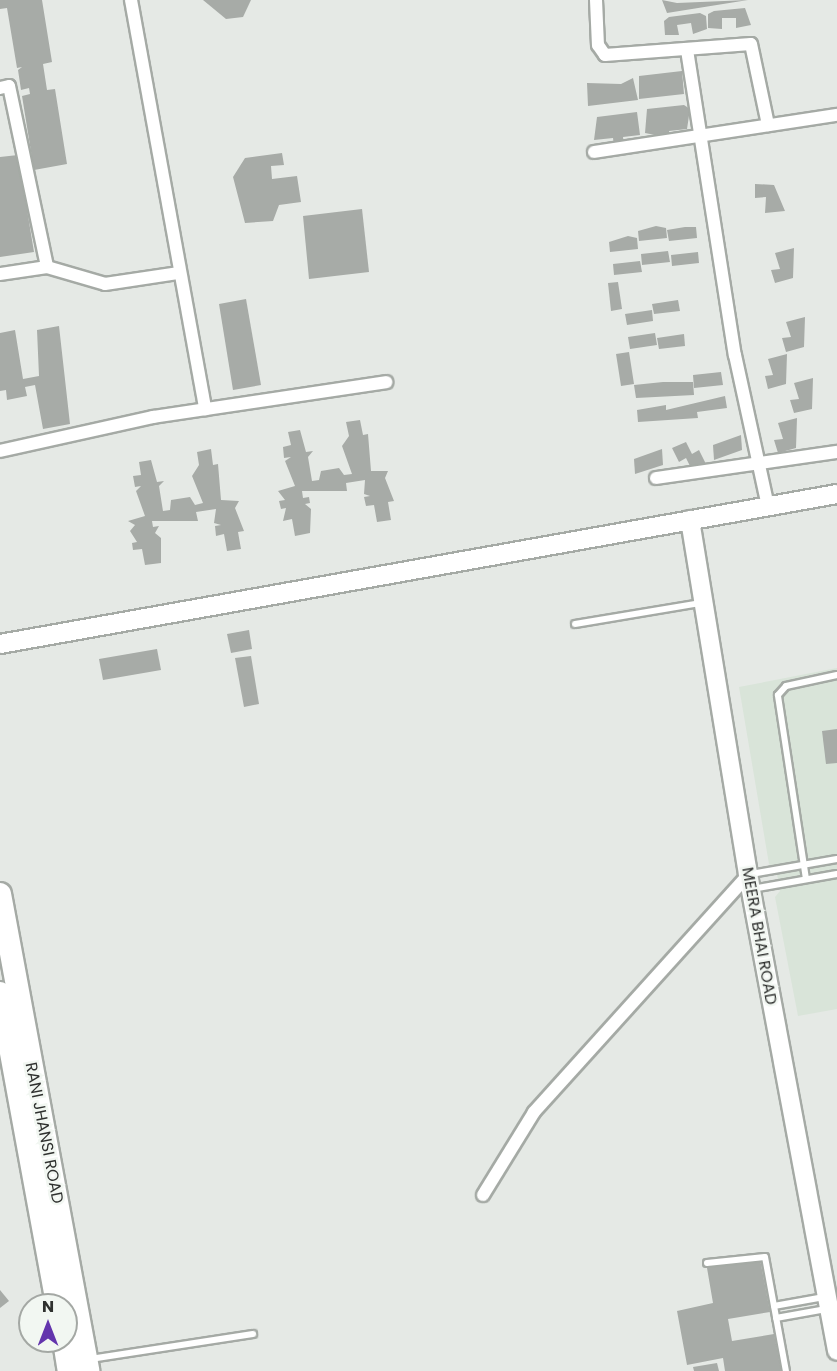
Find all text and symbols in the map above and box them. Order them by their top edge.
street label: MEERA BHAI ROAD [737,866,781,1006]
street label: RANI JHANSI ROAD [21,1061,67,1205]
north arrow [18,1293,78,1353]
text: N [42,1295,54,1318]

